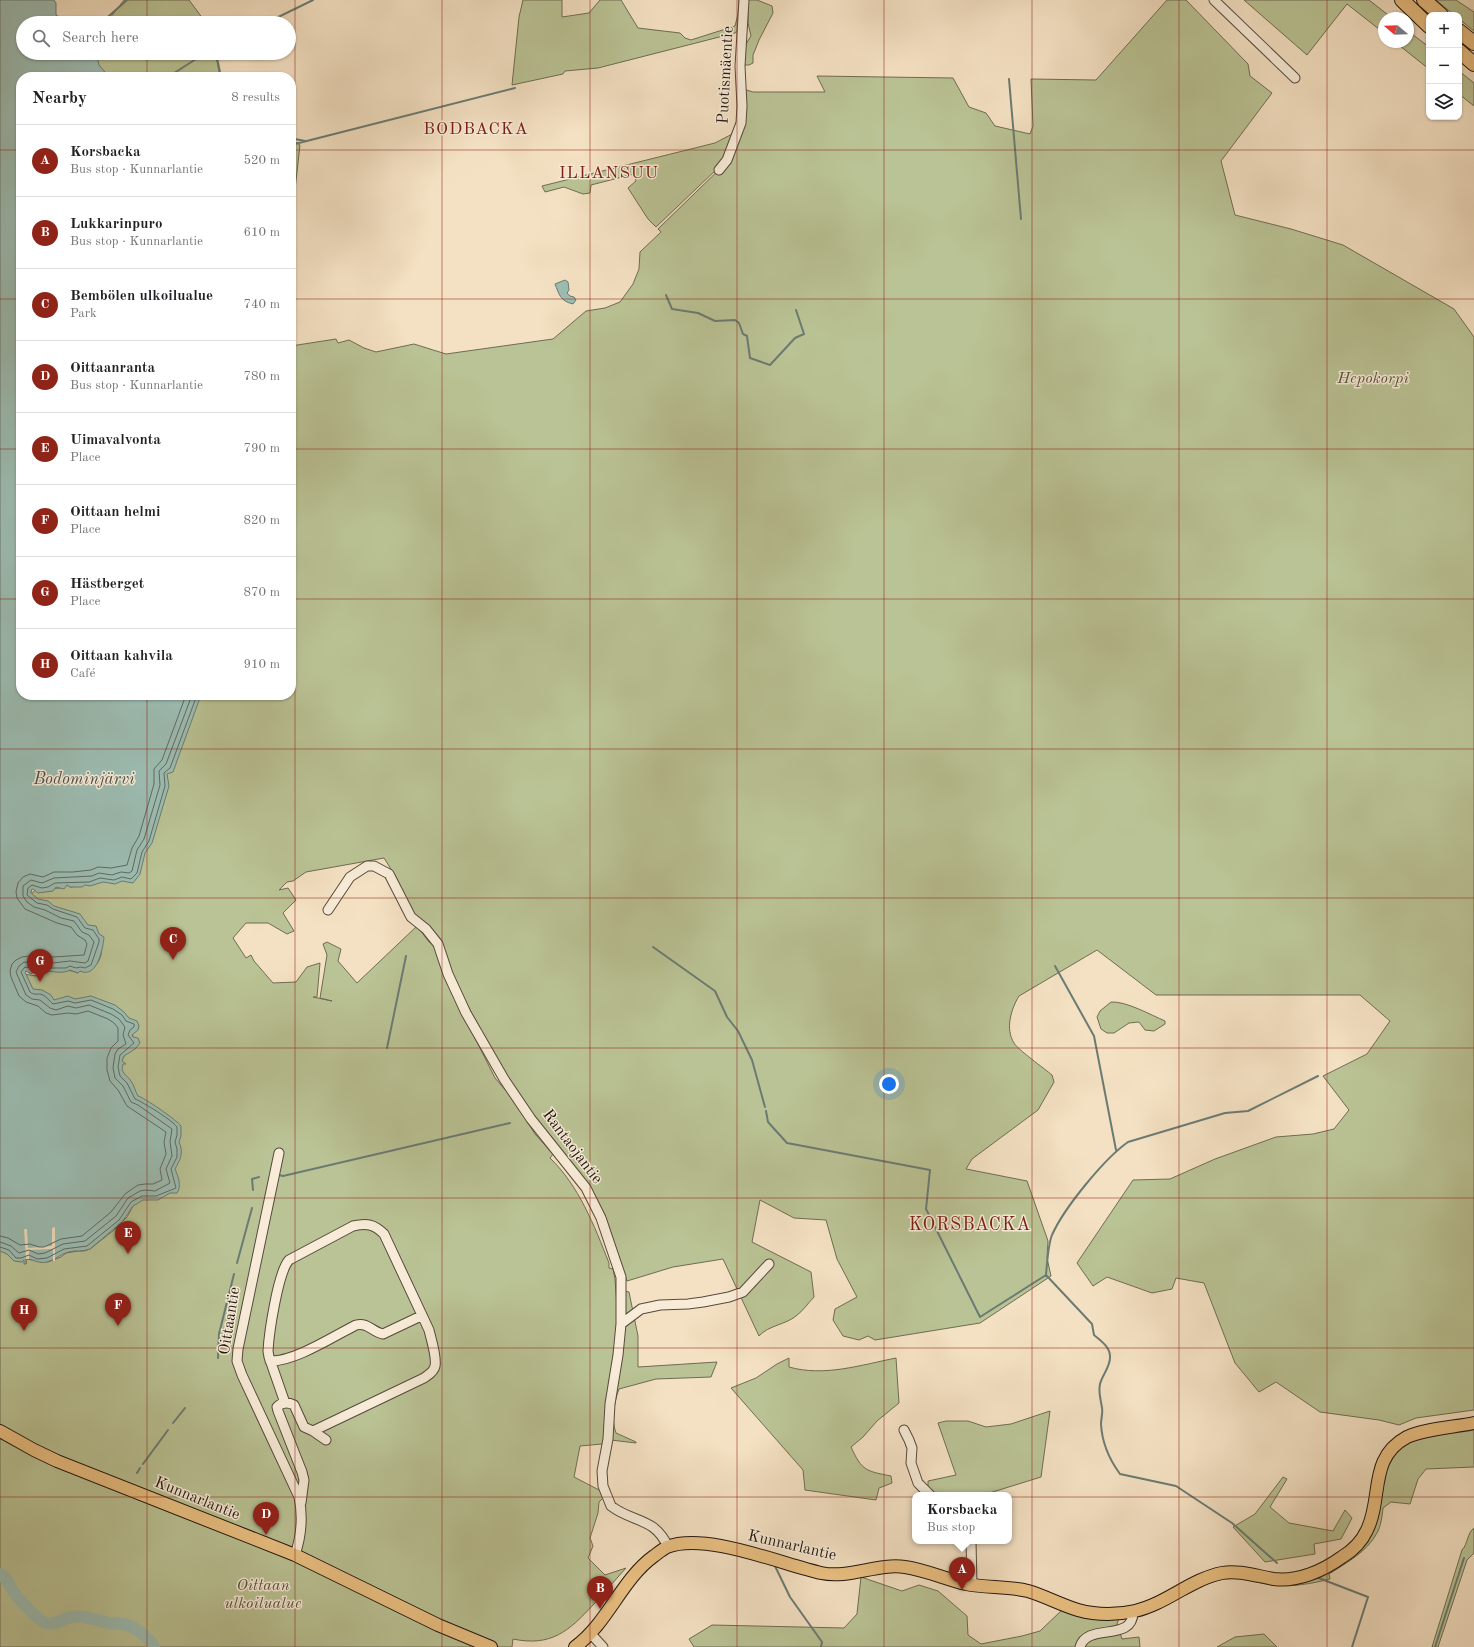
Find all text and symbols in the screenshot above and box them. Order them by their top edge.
north arrow [1378,12,1414,48]
map controls [1426,12,1462,120]
button: + [1426,12,1462,48]
search box [16,16,296,60]
street label: Puotismäentie [715,26,737,124]
icon: search [30,27,52,49]
text: Search here [62,31,139,46]
button: − [1426,48,1462,84]
button: layers [1426,84,1462,120]
text: Nearby [32,90,87,107]
text: 8 results [231,91,280,104]
district label: BODBACKA [423,121,529,138]
text: Korsbacka [70,145,141,160]
text: A [40,154,50,167]
text: 520 m [243,154,280,167]
text: Bus stop · Kunnarlantie [70,163,203,176]
district label: ILLANSUU [559,165,659,182]
text: Lukkarinpuro [70,217,163,232]
text: B [40,226,50,239]
text: 610 m [243,226,280,239]
text: Bus stop · Kunnarlantie [70,235,203,248]
text: Bembölen ulkoilualue [70,289,213,304]
text: C [41,298,49,311]
text: 740 m [243,298,280,311]
text: Park [70,307,97,320]
text: Oittaanranta [70,361,155,376]
text: D [40,370,50,383]
text: 780 m [243,370,280,383]
park label: Hepokorpi [1336,371,1409,387]
text: Bus stop · Kunnarlantie [70,379,203,392]
text: Uimavalvonta [70,433,161,448]
text: E [41,442,49,455]
text: 790 m [243,442,280,455]
text: Place [70,451,100,464]
text: Oittaan helmi [70,505,160,520]
text: F [41,514,49,527]
text: 820 m [243,514,280,527]
text: Place [70,523,100,536]
text: Hästberget [70,577,144,592]
text: G [40,586,50,599]
text: 870 m [243,586,280,599]
text: Place [70,595,100,608]
text: Oittaan kahvila [70,649,173,664]
text: H [40,658,50,671]
text: 910 m [243,658,280,671]
text: Café [70,667,95,680]
water label: Bodominjärvi [32,771,135,788]
pin: C [160,927,186,960]
pin: G [27,949,53,982]
your location [879,1074,899,1094]
street label: Rantaojantie [539,1107,605,1187]
district label: KORSBACKA [909,1216,1031,1234]
pin: E [115,1221,141,1254]
street label: Oittaantie [217,1286,243,1356]
pin: F [105,1293,131,1326]
pin: H [11,1298,37,1331]
street label: Kunnarlantie [152,1475,242,1523]
popup [912,1492,1012,1544]
pin: D [253,1502,279,1535]
text: Korsbacka [927,1503,997,1518]
text: Bus stop [927,1521,975,1534]
street label: Kunnarlantie [746,1528,838,1564]
pin: A [949,1557,975,1590]
pin: B [587,1576,613,1609]
park label: Oittaan ulkoilualue [224,1578,302,1612]

